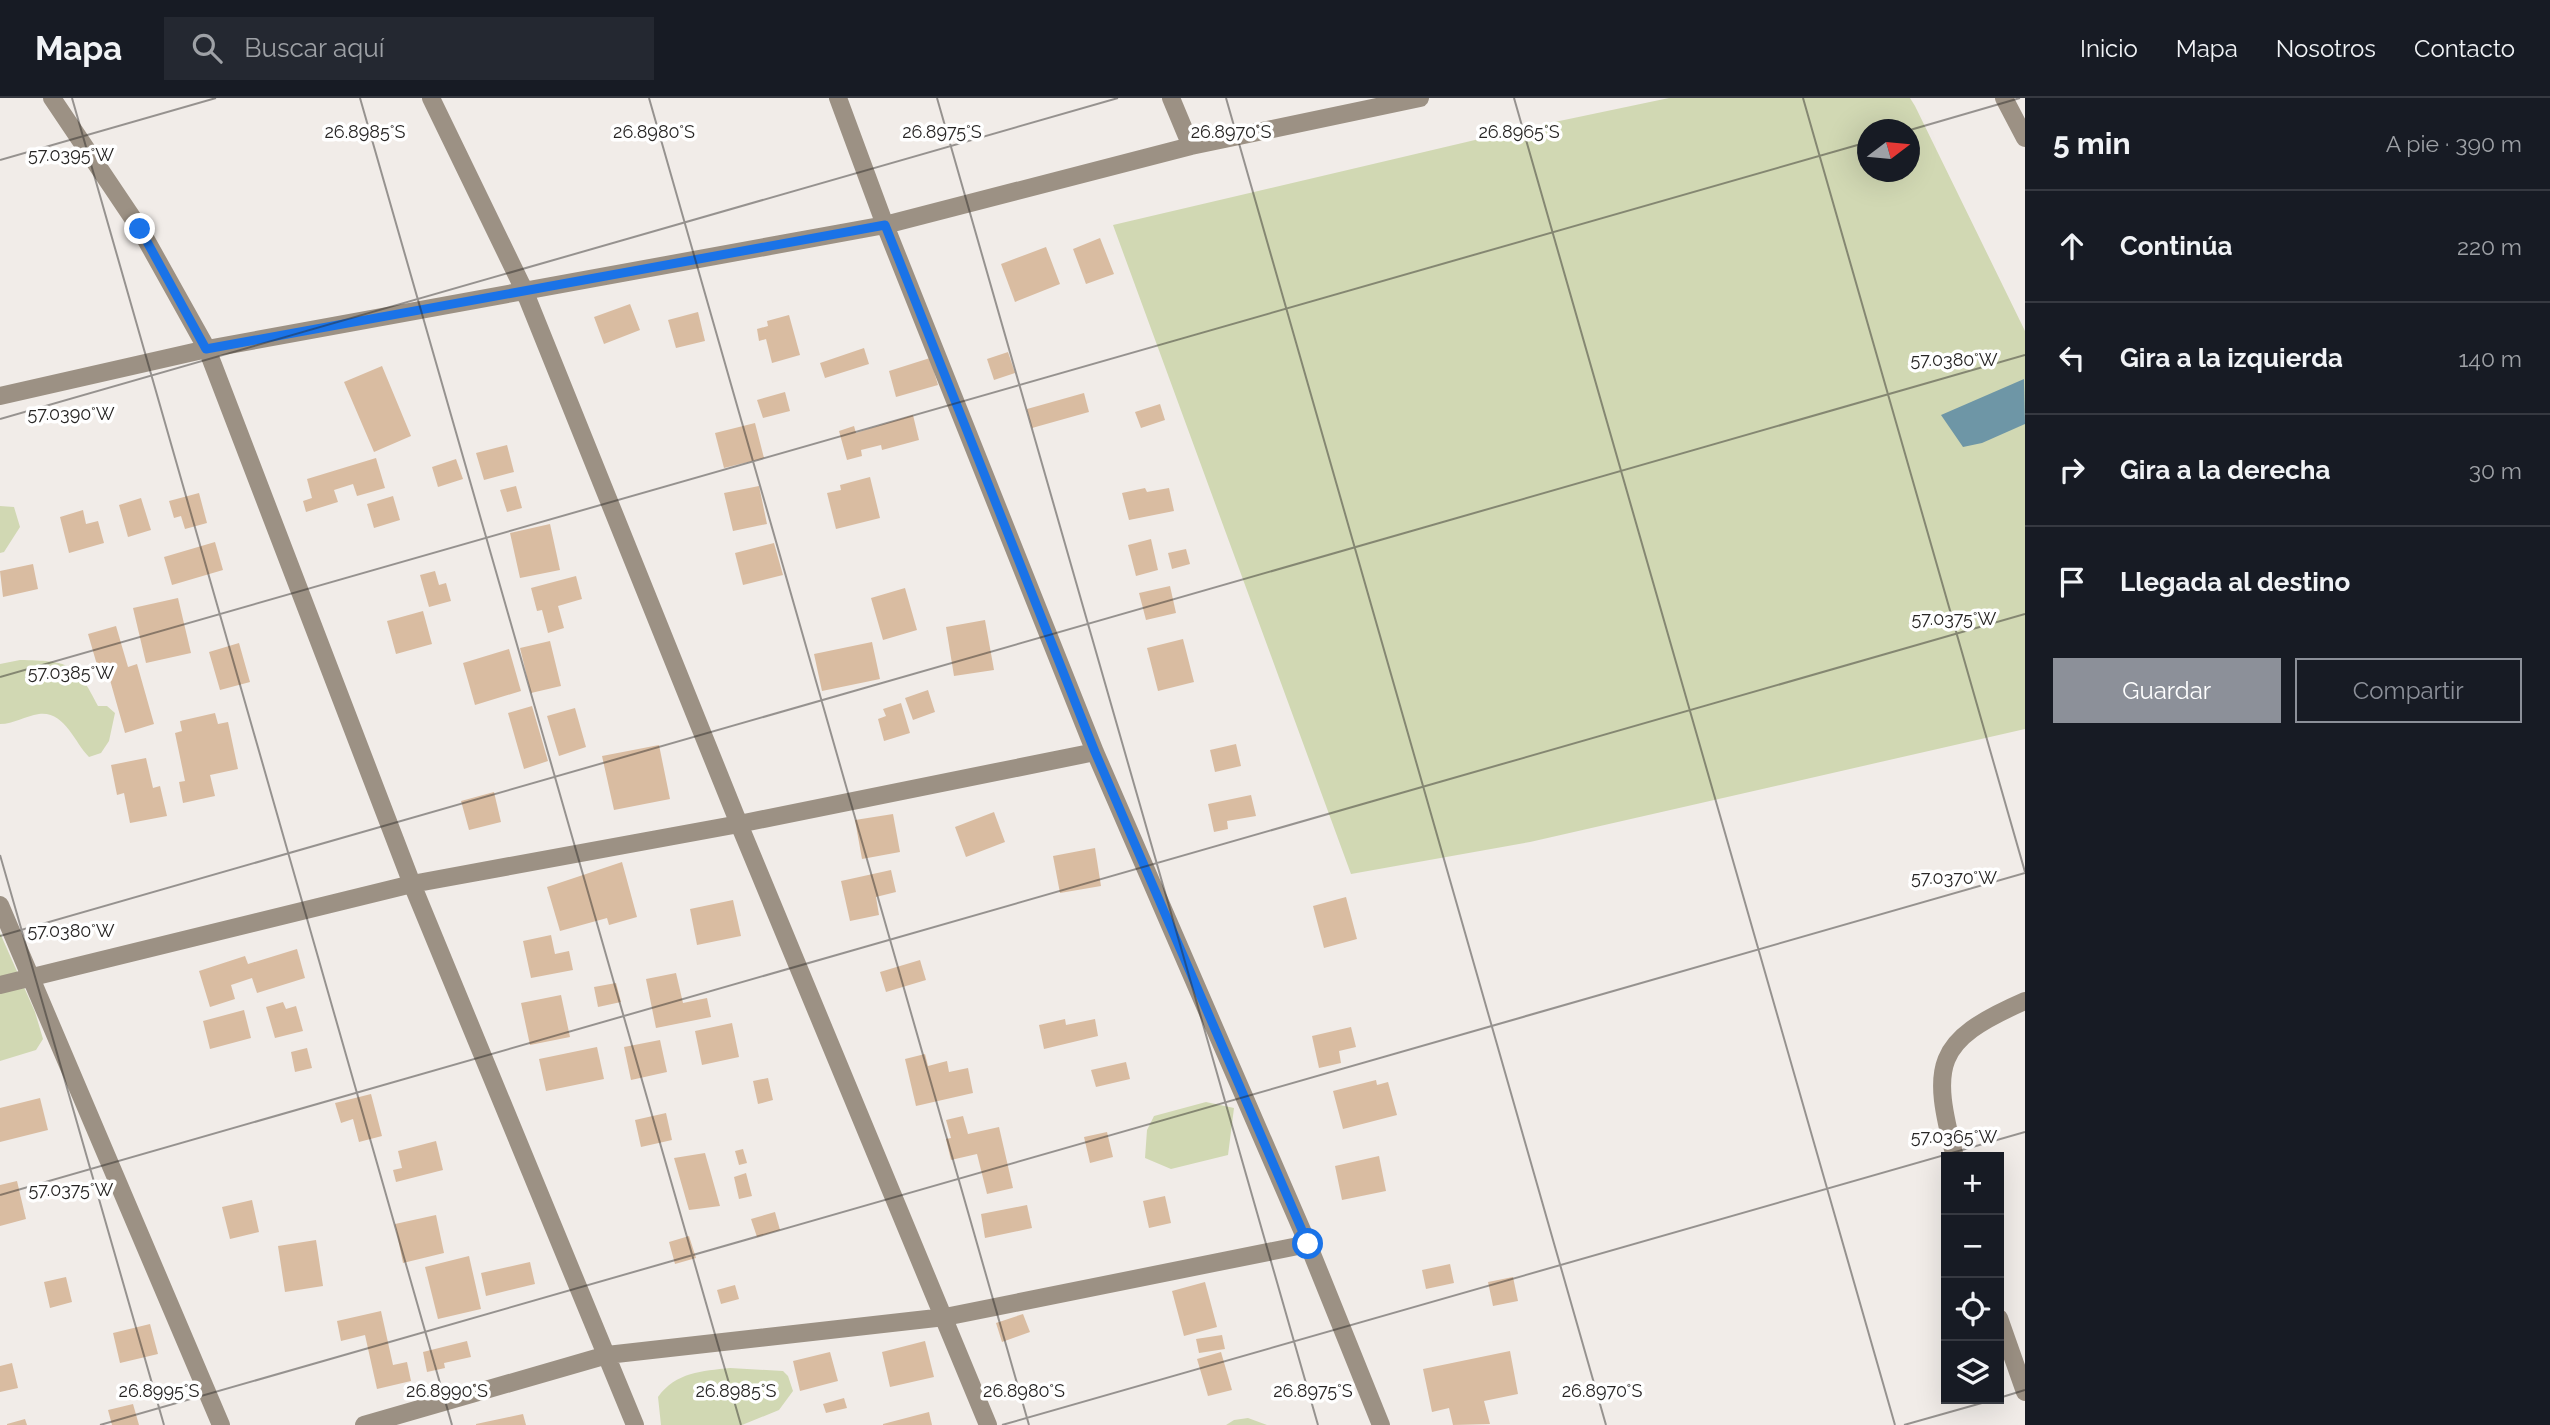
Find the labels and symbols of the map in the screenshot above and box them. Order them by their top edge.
north arrow [1857,119,1920,182]
text: 26.8985°S [324,121,406,142]
text: 26.8980°S [613,121,695,142]
text: 26.8975°S [902,121,982,142]
text: 26.8970°S [1191,121,1271,142]
text: 26.8965°S [1478,121,1560,142]
text: 57.0395°W [28,144,114,165]
route end [124,213,155,244]
text: 57.0380°W [1910,349,1998,370]
text: 57.0390°W [27,403,115,424]
text: 57.0375°W [1912,608,1997,629]
text: 57.0385°W [28,662,114,683]
text: 57.0370°W [1911,867,1997,888]
text: 57.0380°W [27,920,115,941]
text: 57.0365°W [1911,1126,1997,1147]
text: 57.0375°W [29,1179,114,1200]
route start [1292,1228,1323,1259]
text: 26.8995°S [119,1380,200,1401]
text: 26.8990°S [406,1380,488,1401]
text: 26.8985°S [695,1380,777,1401]
text: 26.8980°S [983,1380,1065,1401]
text: 26.8975°S [1273,1380,1353,1401]
text: 26.8970°S [1562,1380,1642,1401]

